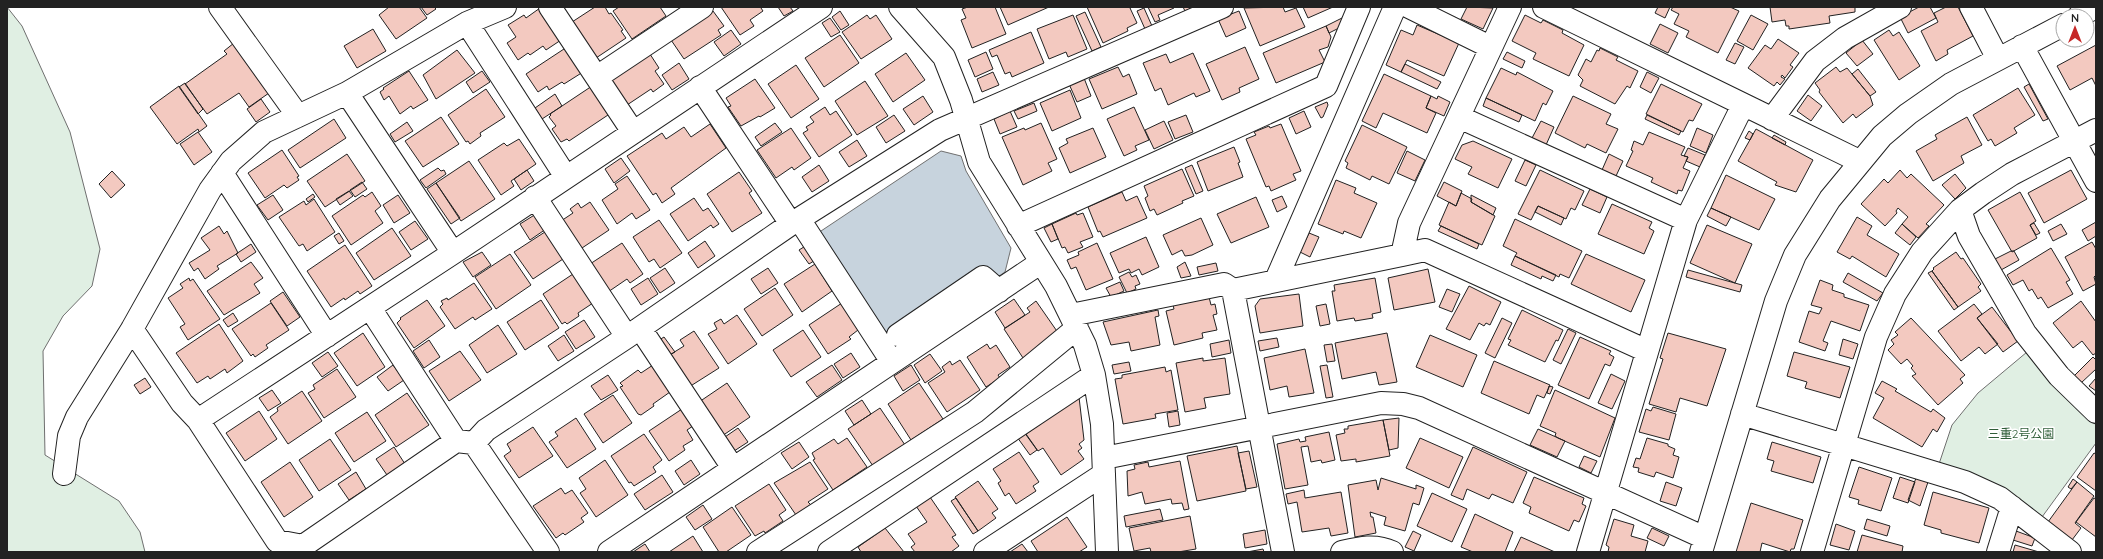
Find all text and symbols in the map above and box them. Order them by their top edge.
north arrow [2055,8,2095,48]
text: N [2071,11,2079,25]
park label: 三重2号公園 [1988,426,2054,441]

